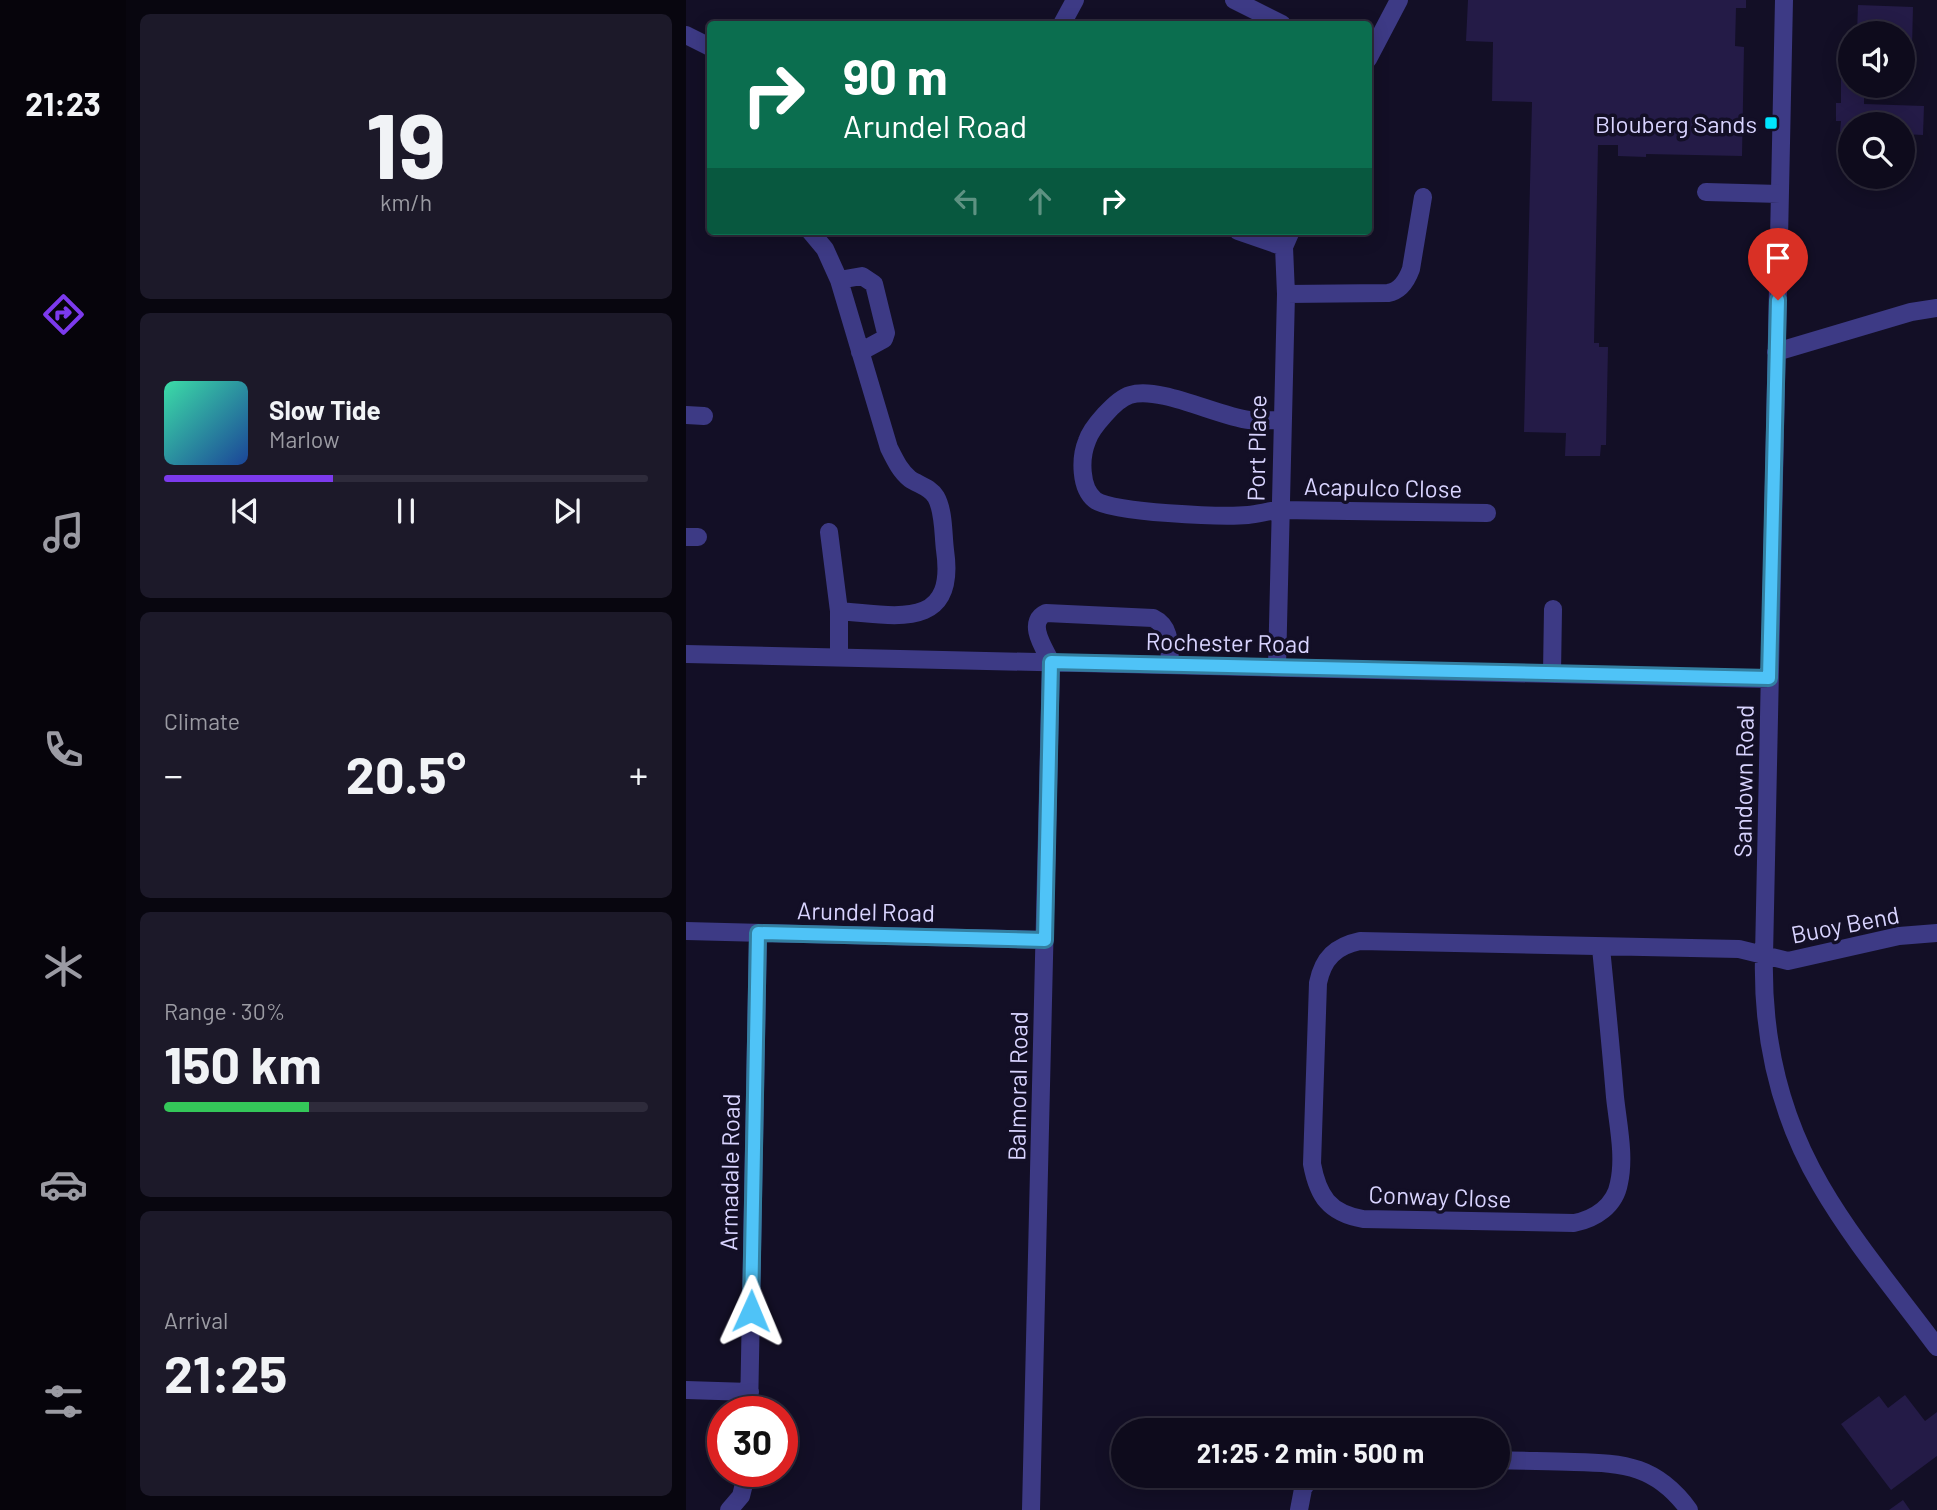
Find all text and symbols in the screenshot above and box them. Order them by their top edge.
map controls [1838,21,1915,189]
button: sound [1838,21,1915,98]
text: 90 m [843,46,948,105]
icon: right [728,49,819,140]
text: 21:23 [25,84,101,122]
text: 19 [366,88,446,197]
text: Arundel Road [843,106,1027,144]
place label: Blouberg Sands [1595,109,1757,138]
button: search [1838,112,1915,189]
marker: Blouberg Sands [1763,115,1779,131]
icon: left [948,182,986,220]
icon: ahead [1021,182,1059,220]
icon: right [1094,182,1132,220]
text: km/h [380,188,432,216]
pin [1748,228,1808,300]
icon: arrive [1759,239,1797,277]
icon: directions [39,290,88,339]
text: Slow Tide [269,394,381,425]
street label: Port Place [1241,394,1271,502]
text: Marlow [269,425,340,453]
street label: Acapulco Close [1304,471,1462,503]
icon: previous [226,492,264,530]
icon: pause [387,492,425,530]
icon: next [548,492,586,530]
icon: music [39,508,88,557]
street label: Rochester Road [1145,626,1311,658]
street label: Sandown Road [1727,704,1759,858]
text: Climate [164,707,240,735]
icon: phone [39,725,88,774]
text: 20.5° [346,742,466,804]
text: − [164,751,183,797]
text: + [629,751,648,797]
street label: Arundel Road [797,895,935,927]
street label: Buoy Bend [1788,899,1902,949]
icon: climate [39,942,88,991]
text: Range · 30% [164,997,285,1025]
street label: Balmoral Road [1001,1011,1033,1161]
text: 150 km [164,1032,322,1094]
street label: Armadale Road [713,1093,745,1251]
icon: car [39,1160,88,1209]
street label: Conway Close [1368,1179,1512,1213]
position arrow [714,1274,788,1348]
text: Arrival [164,1306,228,1334]
text: 21:25 [164,1341,287,1403]
icon: filters [39,1377,88,1426]
speed limit sign: 30 [707,1396,798,1487]
text: 21:25 · 2 min · 500 m [1197,1437,1424,1468]

